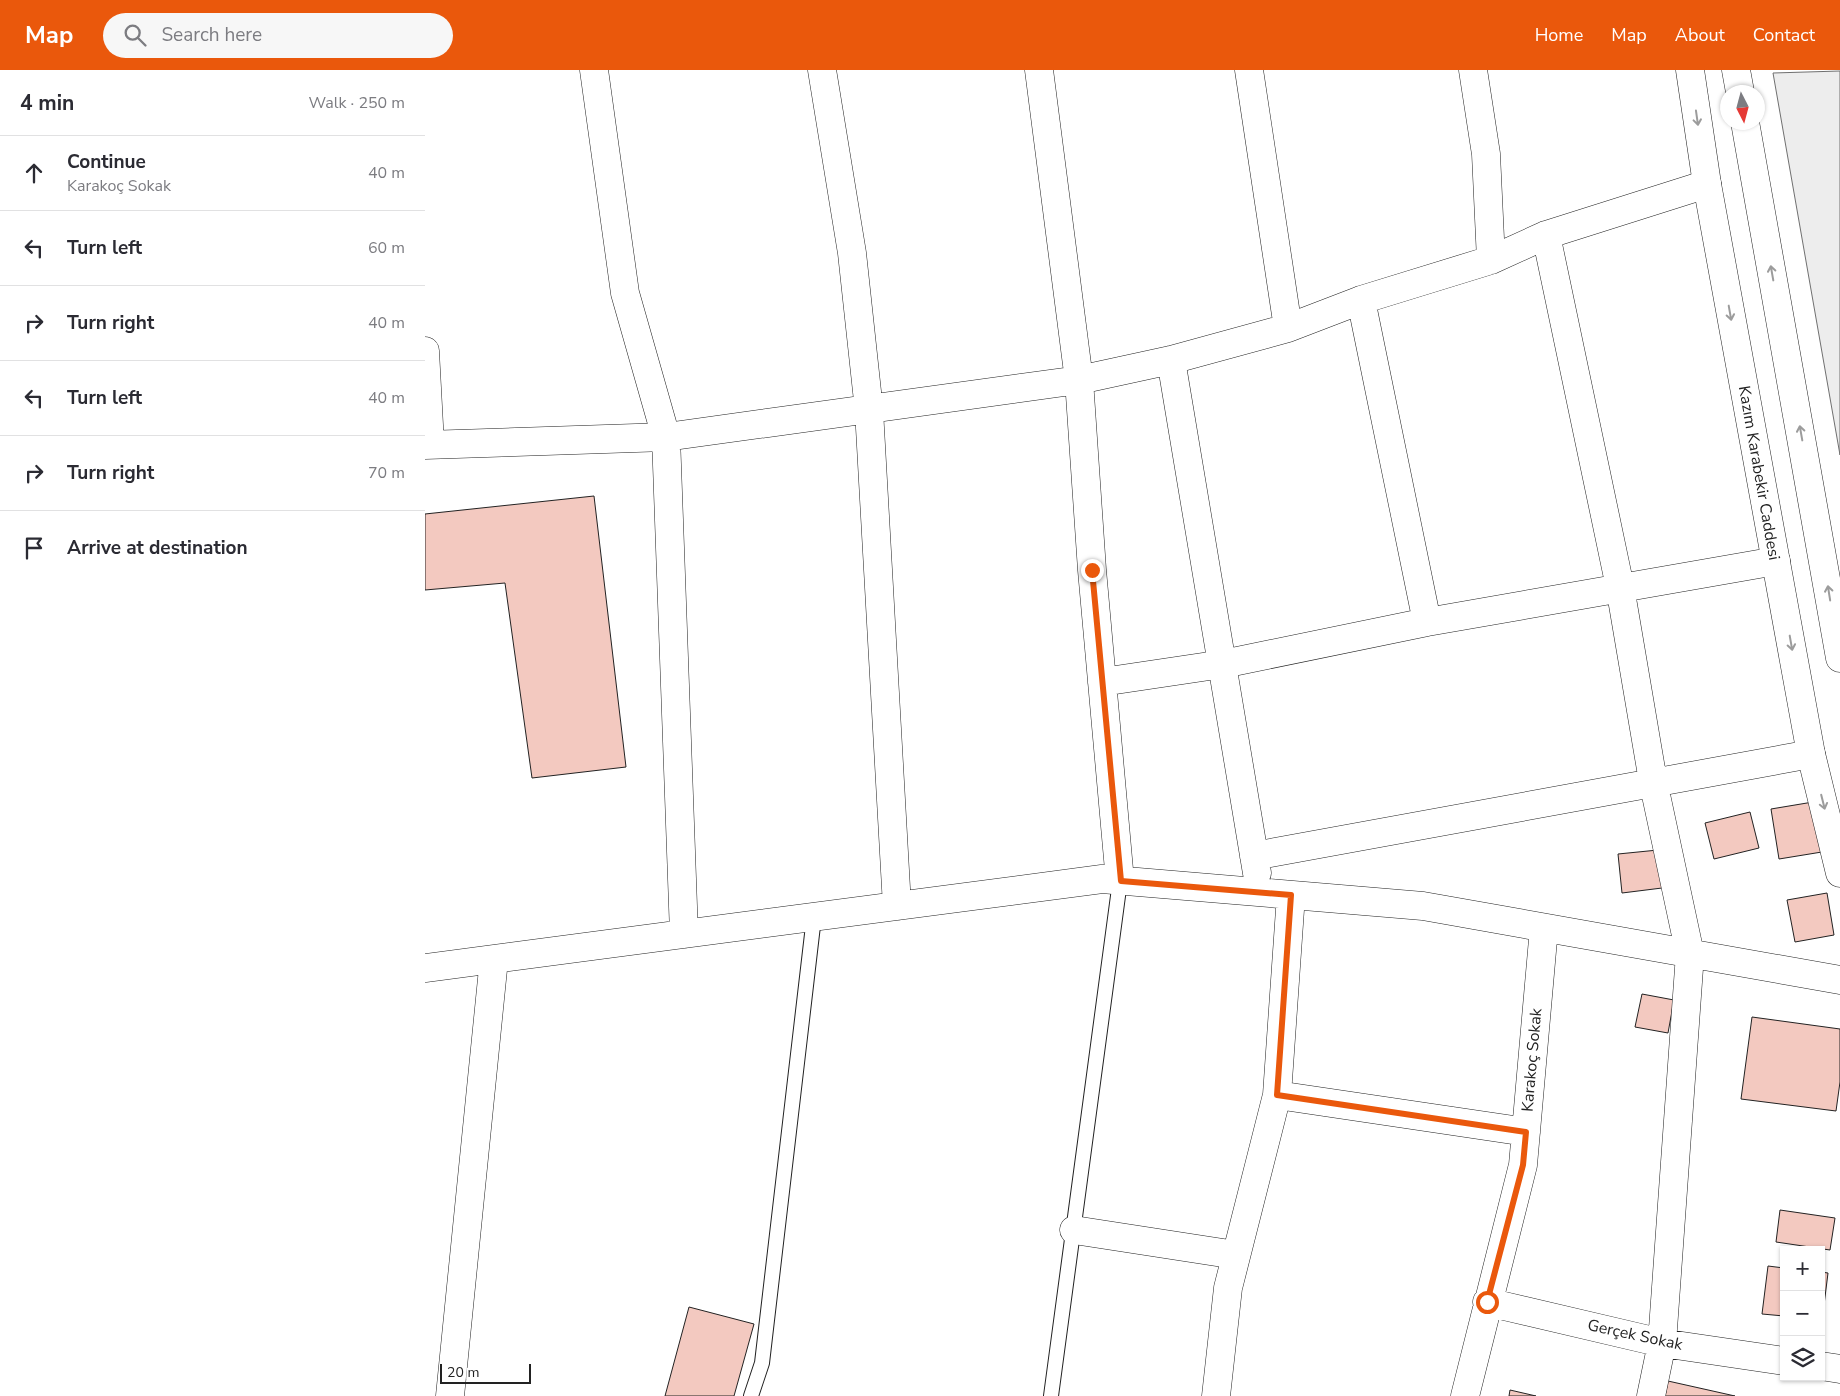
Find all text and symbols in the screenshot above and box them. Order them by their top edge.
search box [103,13,453,58]
text: Map [25,19,73,51]
icon: search [121,21,149,49]
text: Search here [161,22,262,48]
text: Home [1535,23,1583,47]
text: Map [1611,23,1647,47]
text: About [1675,23,1725,47]
text: Contact [1753,23,1815,47]
north arrow [1720,85,1765,130]
text: 4 min [20,89,74,117]
text: Walk · 250 m [309,92,405,114]
one-way arrow [1692,110,1702,126]
text: Continue [67,149,146,175]
icon: ahead [20,159,48,187]
text: 40 m [368,162,405,184]
text: Karakoç Sokak [67,175,171,197]
icon: left [20,234,48,262]
text: Turn left [67,235,142,261]
text: 60 m [368,237,405,259]
one-way arrow [1767,265,1777,281]
one-way arrow [1726,304,1736,320]
icon: right [20,309,48,337]
text: Turn right [67,310,154,336]
text: 40 m [368,312,405,334]
icon: left [20,384,48,412]
street label: Kazım Karabekir Caddesi [1733,384,1785,562]
text: Turn left [67,385,142,411]
text: 40 m [368,387,405,409]
one-way arrow [1795,425,1805,441]
icon: right [20,459,48,487]
text: Turn right [67,460,154,486]
text: 70 m [368,462,405,484]
icon: arrive [20,534,48,562]
text: Arrive at destination [67,535,248,561]
route end [1081,559,1104,582]
one-way arrow [1824,585,1834,601]
one-way arrow [1786,635,1796,651]
one-way arrow [1819,794,1828,810]
street label: Karakoç Sokak [1517,1006,1548,1113]
map controls [1780,1246,1825,1381]
button: + [1780,1246,1825,1291]
route start [1476,1291,1499,1314]
button: − [1780,1291,1825,1336]
street label: Gerçek Sokak [1585,1314,1686,1356]
button: layers [1780,1336,1825,1381]
scale bar [440,1361,531,1384]
text: 20 m [447,1363,479,1382]

